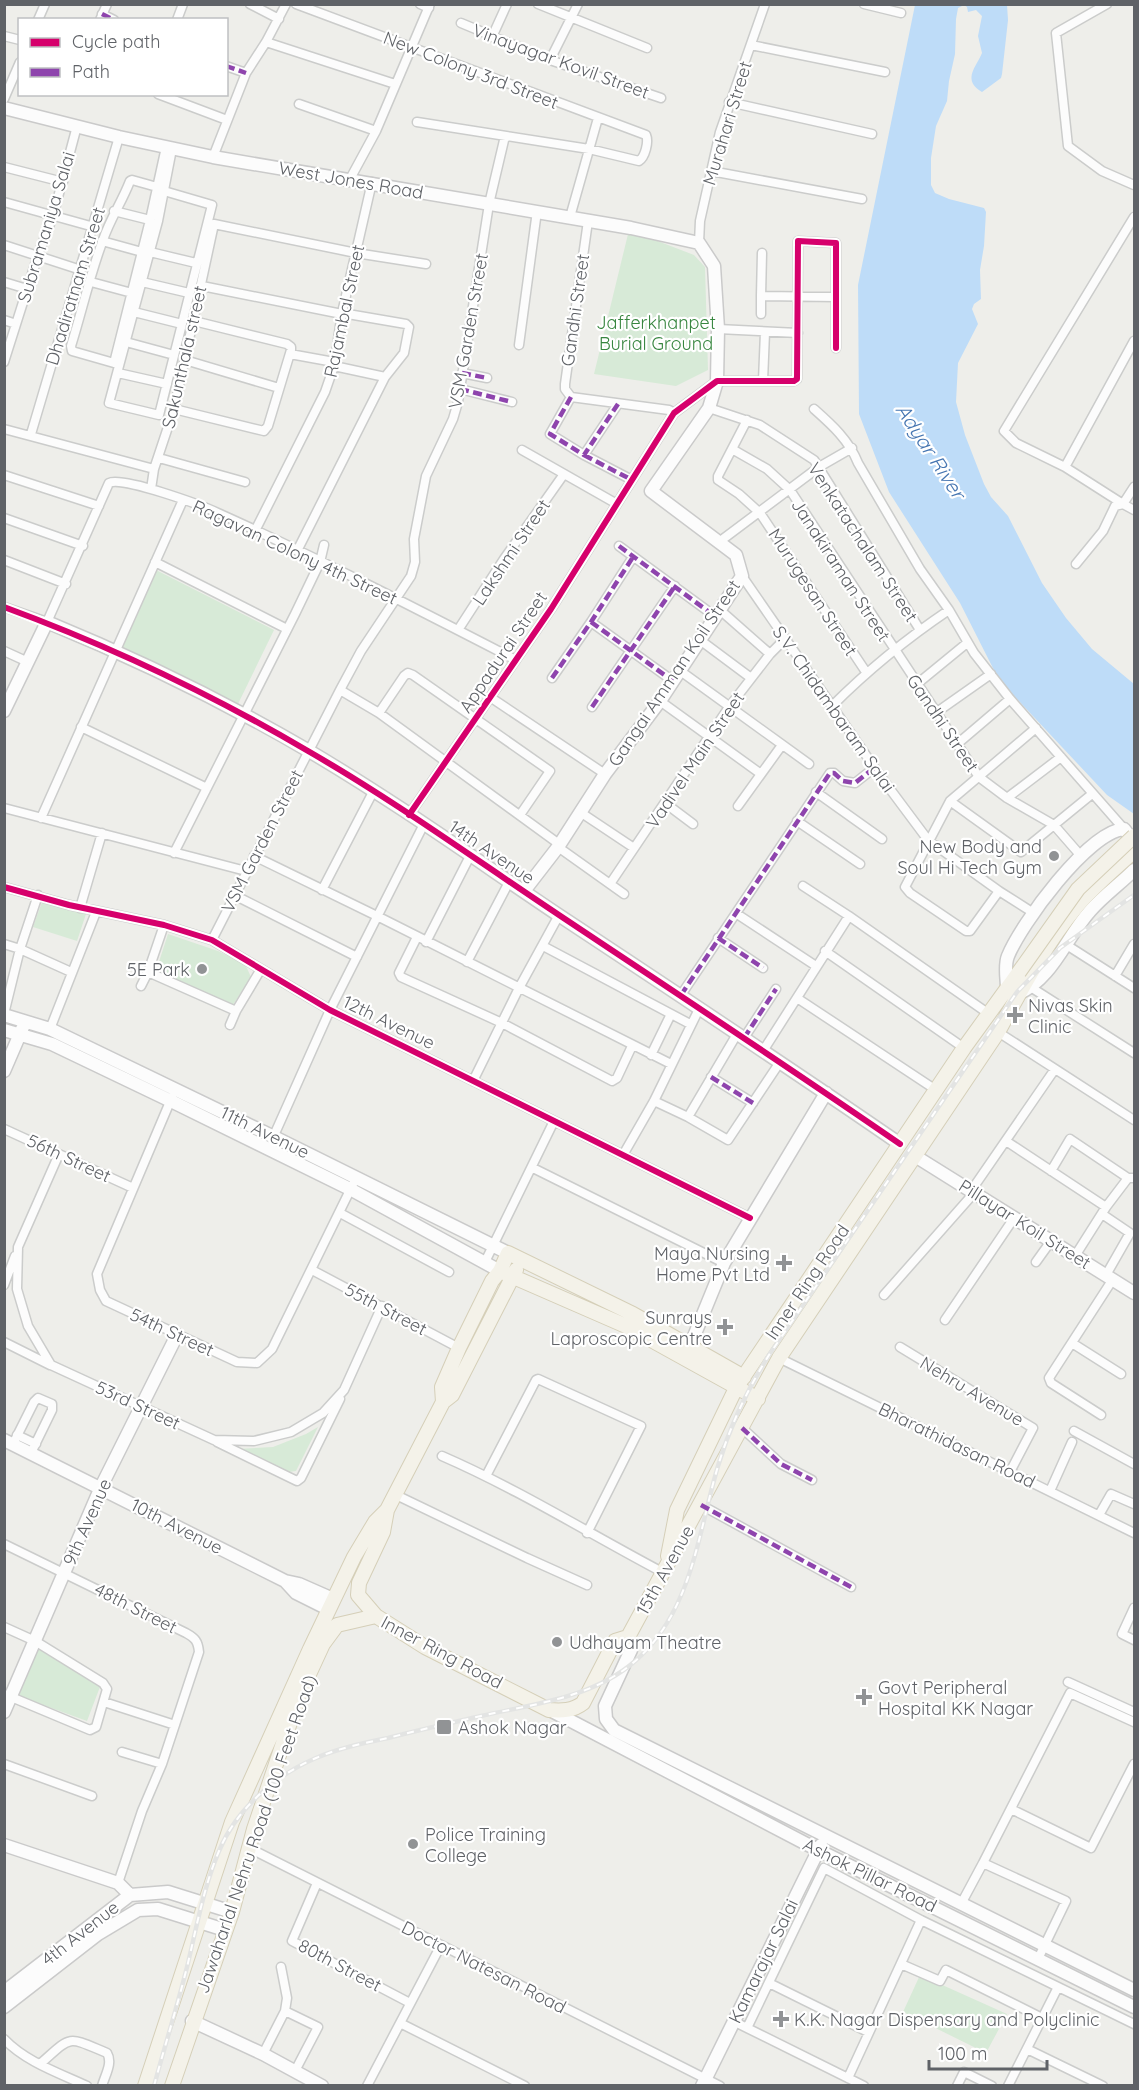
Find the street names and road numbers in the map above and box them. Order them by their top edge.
street label: Vinayagar Kovil Street [470,18,652,104]
street label: New Colony 3rd Street [380,26,562,114]
street label: Murahari Street [697,58,757,188]
street label: Subramaniya Salai [12,149,80,305]
street label: West Jones Road [277,156,425,204]
street label: Dhadiratnam Street [40,204,110,368]
street label: Rajambal Street [319,242,369,380]
street label: VSM Garden Street [443,251,493,411]
street label: Gandhi Street [556,252,594,368]
street label: Sakunthala street [156,283,212,431]
street label: Venkatachalam Street [803,458,923,626]
street label: Ragavan Colony 4th Street [189,494,401,610]
street label: Janakiraman Street [786,494,896,646]
street label: Lakshmi Street [467,495,555,609]
street label: Murugesan Street [763,524,863,660]
street label: Gangai Amman Koil Street [603,575,745,771]
street label: Appadurai Street [454,587,552,717]
street label: S.V. Chidambaram Salai [768,621,900,797]
street label: Gandhi Street [902,670,984,776]
street label: Vadivel Main Street [641,687,749,833]
street label: VSM Garden Street [216,766,308,916]
street label: 14th Avenue [445,815,539,889]
street label: 12th Avenue [339,990,439,1054]
street label: 11th Avenue [217,1101,313,1163]
street label: 56th Street [23,1129,115,1187]
street label: Pillayar Koil Street [955,1174,1095,1274]
street label: Inner Ring Road [760,1220,854,1344]
street label: 55th Street [341,1278,431,1340]
street label: 54th Street [126,1303,218,1361]
street label: Nehru Avenue [916,1351,1028,1431]
street label: 53rd Street [92,1375,184,1435]
street label: Bharathidasan Road [875,1397,1039,1493]
street label: 9th Avenue [58,1475,116,1569]
street label: 10th Avenue [127,1493,227,1559]
street label: 15th Avenue [631,1521,699,1619]
street label: 48th Street [91,1577,181,1639]
street label: Inner Ring Road [377,1610,507,1694]
street label: Jawaharlal Nehru Road (100 Feet Road) [191,1672,321,1996]
street label: Ashok Pillar Road [799,1833,941,1917]
street label: Kamarajar Salai [723,1895,803,2027]
street label: 4th Avenue [37,1896,123,1970]
street label: Doctor Natesan Road [398,1916,570,2018]
street label: 80th Street [294,1934,386,1996]

